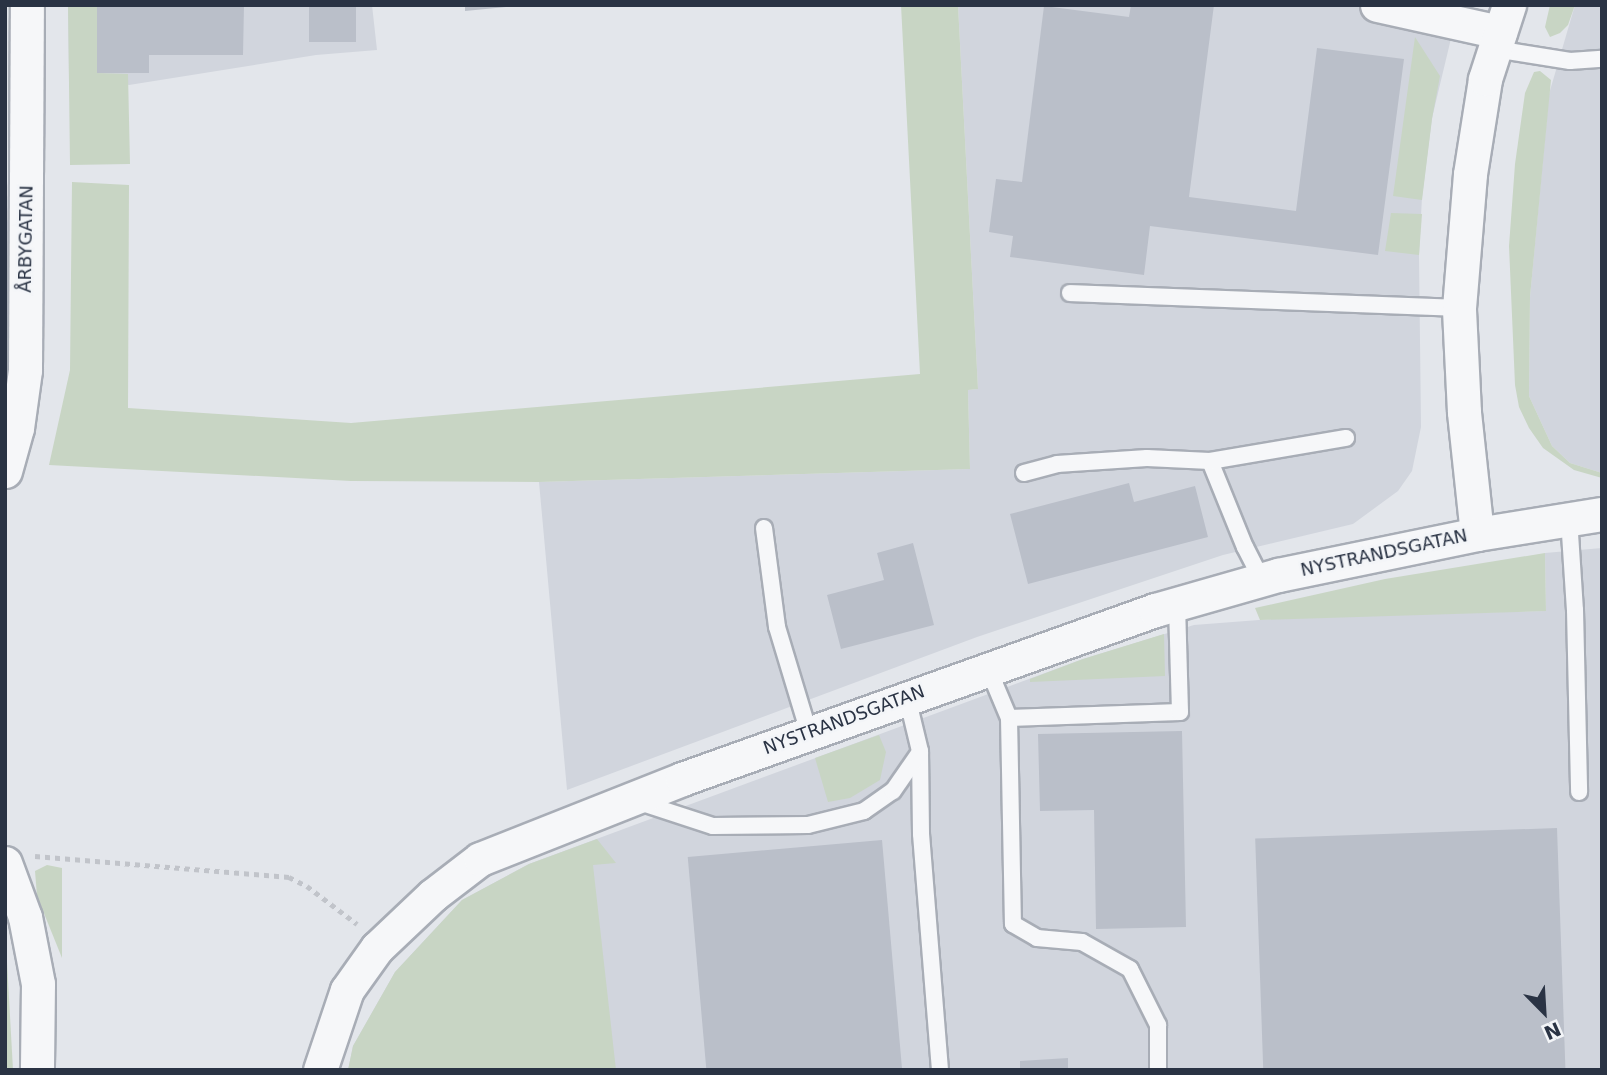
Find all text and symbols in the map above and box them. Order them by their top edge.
street label: ÅRBYGATAN [14,185,38,293]
street label: NYSTRANDSGATAN [1299,525,1469,581]
street label: NYSTRANDSGATAN [760,681,928,759]
north arrow [1509,977,1579,1047]
text: N [1541,1018,1564,1044]

